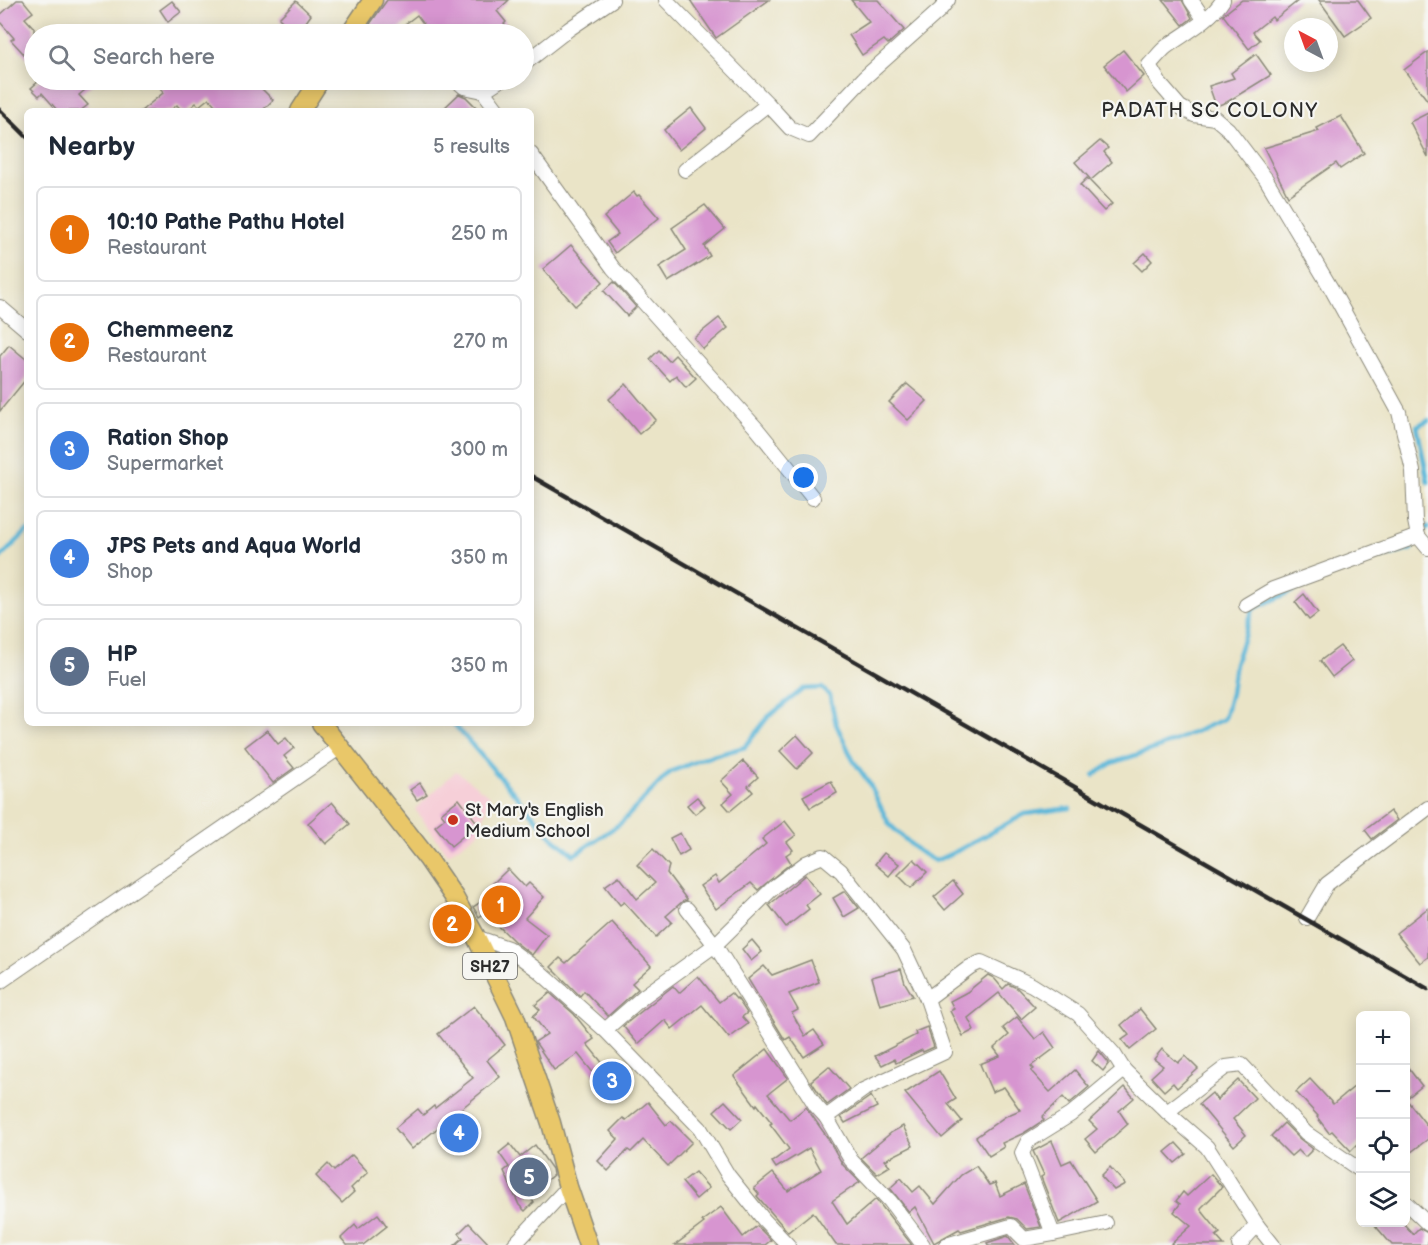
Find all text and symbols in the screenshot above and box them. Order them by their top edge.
north arrow [1284,18,1338,72]
search box [24,24,534,90]
icon: search [45,41,78,74]
text: Search here [93,44,215,71]
district label: PADATH SC COLONY [1101,99,1319,123]
text: Nearby [48,132,135,163]
text: 5 results [433,135,510,159]
text: 10:10 Pathe Pathu Hotel [107,209,345,236]
text: 1 [65,222,74,246]
text: 250 m [451,222,508,246]
text: Restaurant [107,236,207,260]
text: Chemmeenz [107,317,233,344]
text: 2 [64,330,75,354]
text: 270 m [453,330,508,354]
text: Restaurant [107,344,207,368]
text: Ration Shop [107,425,229,452]
text: 3 [64,438,75,462]
text: 300 m [450,438,508,462]
text: Supermarket [107,452,223,476]
your location [789,463,818,492]
text: JPS Pets and Aqua World [107,533,361,560]
text: 4 [64,546,75,570]
text: 350 m [451,546,508,570]
text: Shop [107,560,153,584]
text: HP [107,641,137,668]
text: 5 [64,654,75,678]
text: 350 m [451,654,508,678]
text: Fuel [107,668,146,692]
place label: St Mary's English Medium School [465,800,604,842]
marker: St Mary's English Medium School [446,813,460,827]
pin: 1 [482,882,520,928]
pin: 2 [432,902,472,946]
road number: SH27 [463,953,517,979]
map controls [1356,1011,1410,1227]
button: + [1356,1011,1410,1065]
pin: 3 [592,1058,632,1104]
button: − [1356,1065,1410,1119]
pin: 4 [440,1110,478,1156]
button: locate [1356,1119,1410,1173]
pin: 5 [510,1154,548,1200]
button: layers [1356,1173,1410,1227]

